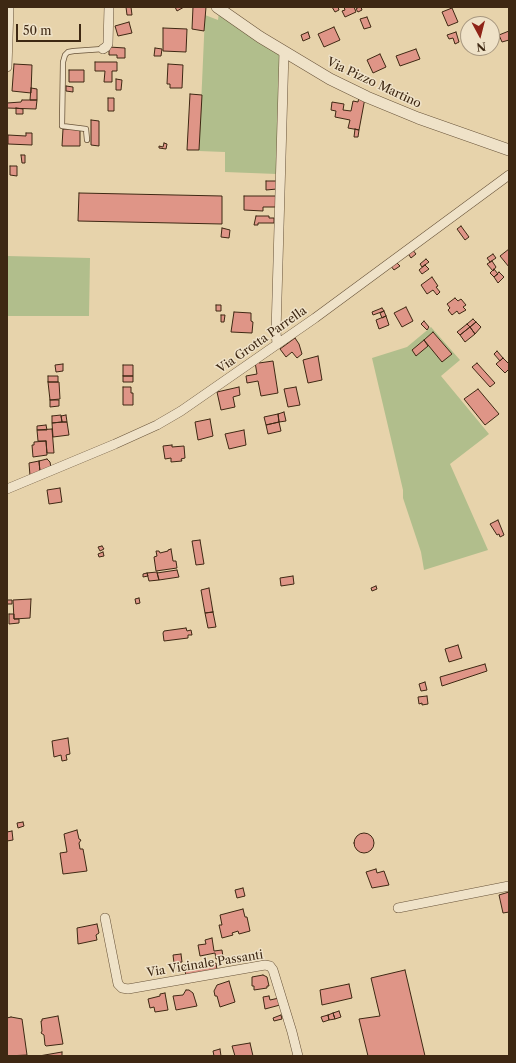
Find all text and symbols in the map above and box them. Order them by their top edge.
scale bar [18,16,83,42]
north arrow [460,16,500,56]
text: 50 m [23,23,52,38]
text: N [476,39,487,54]
street label: Via Pizzo Martino [325,55,423,111]
street label: Via Grotta Parrella [214,304,310,376]
street label: Via Vicinale Passanti [146,948,264,980]

